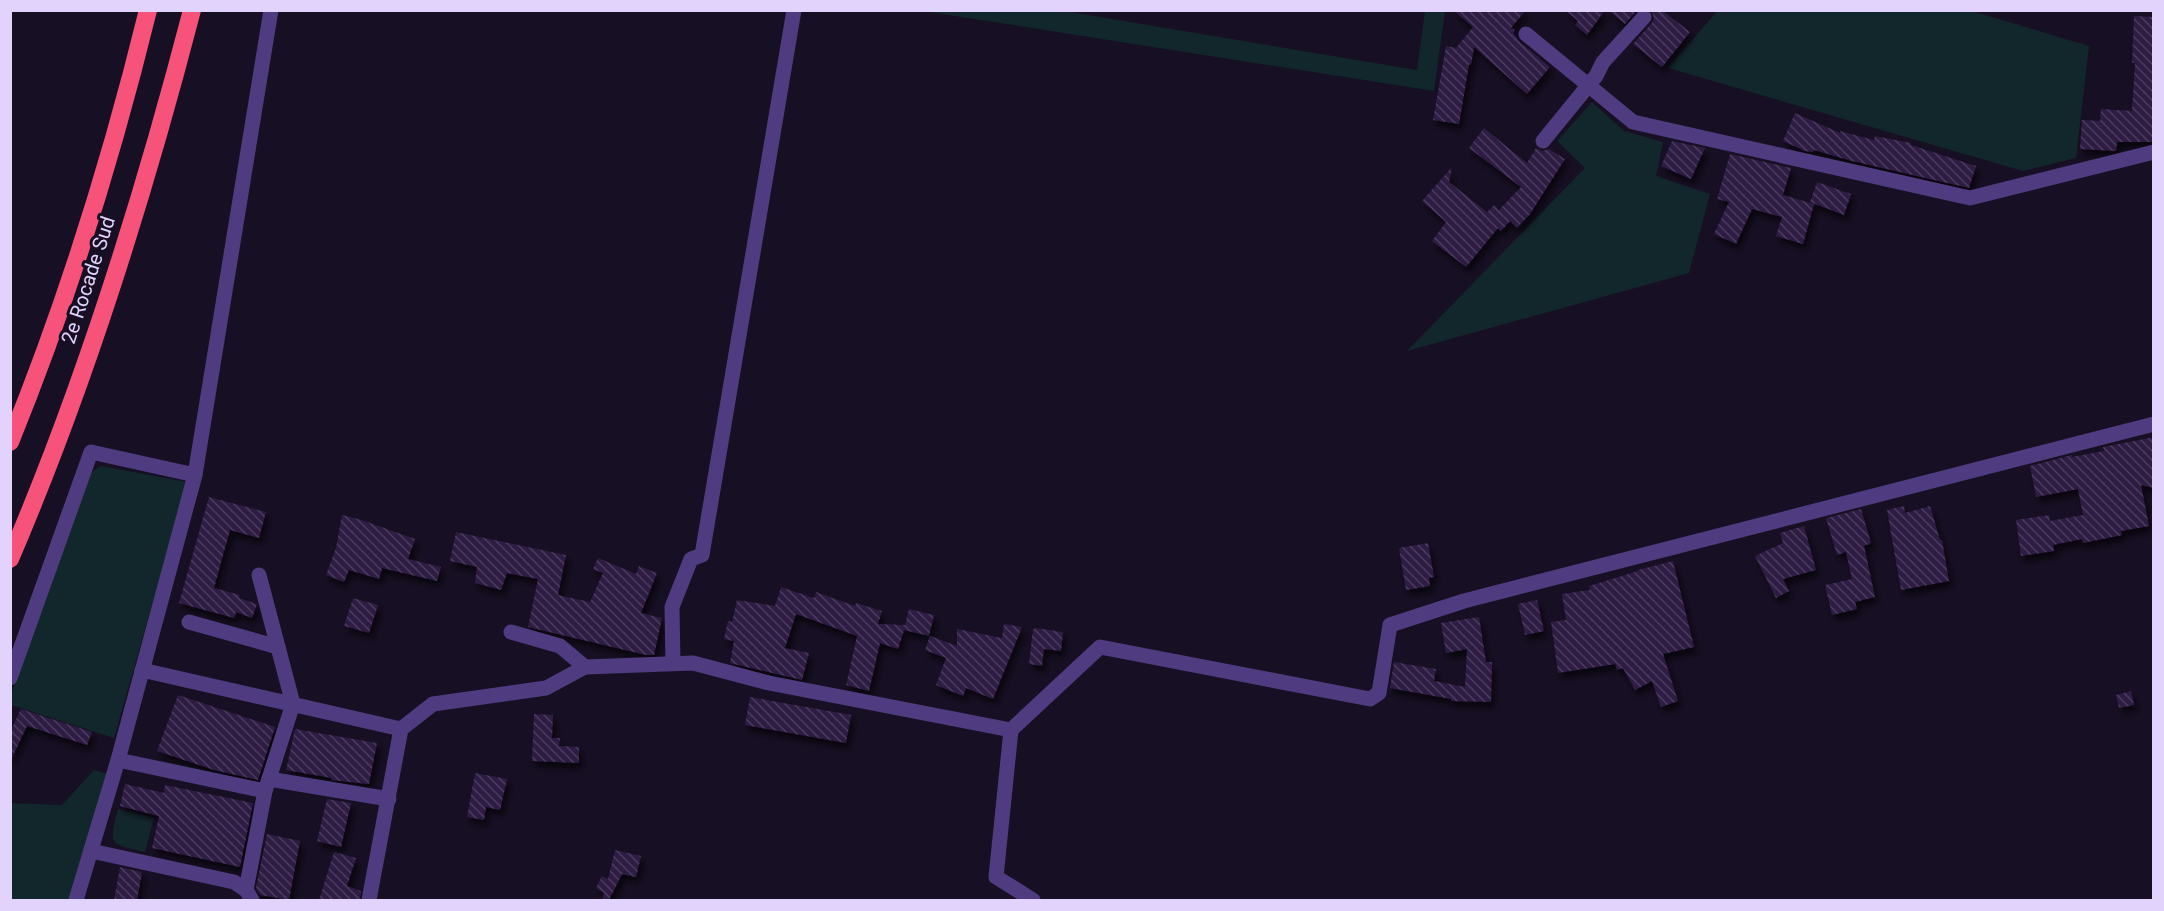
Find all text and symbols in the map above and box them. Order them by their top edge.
street label: 2e Rocade Sud [56,213,120,347]

